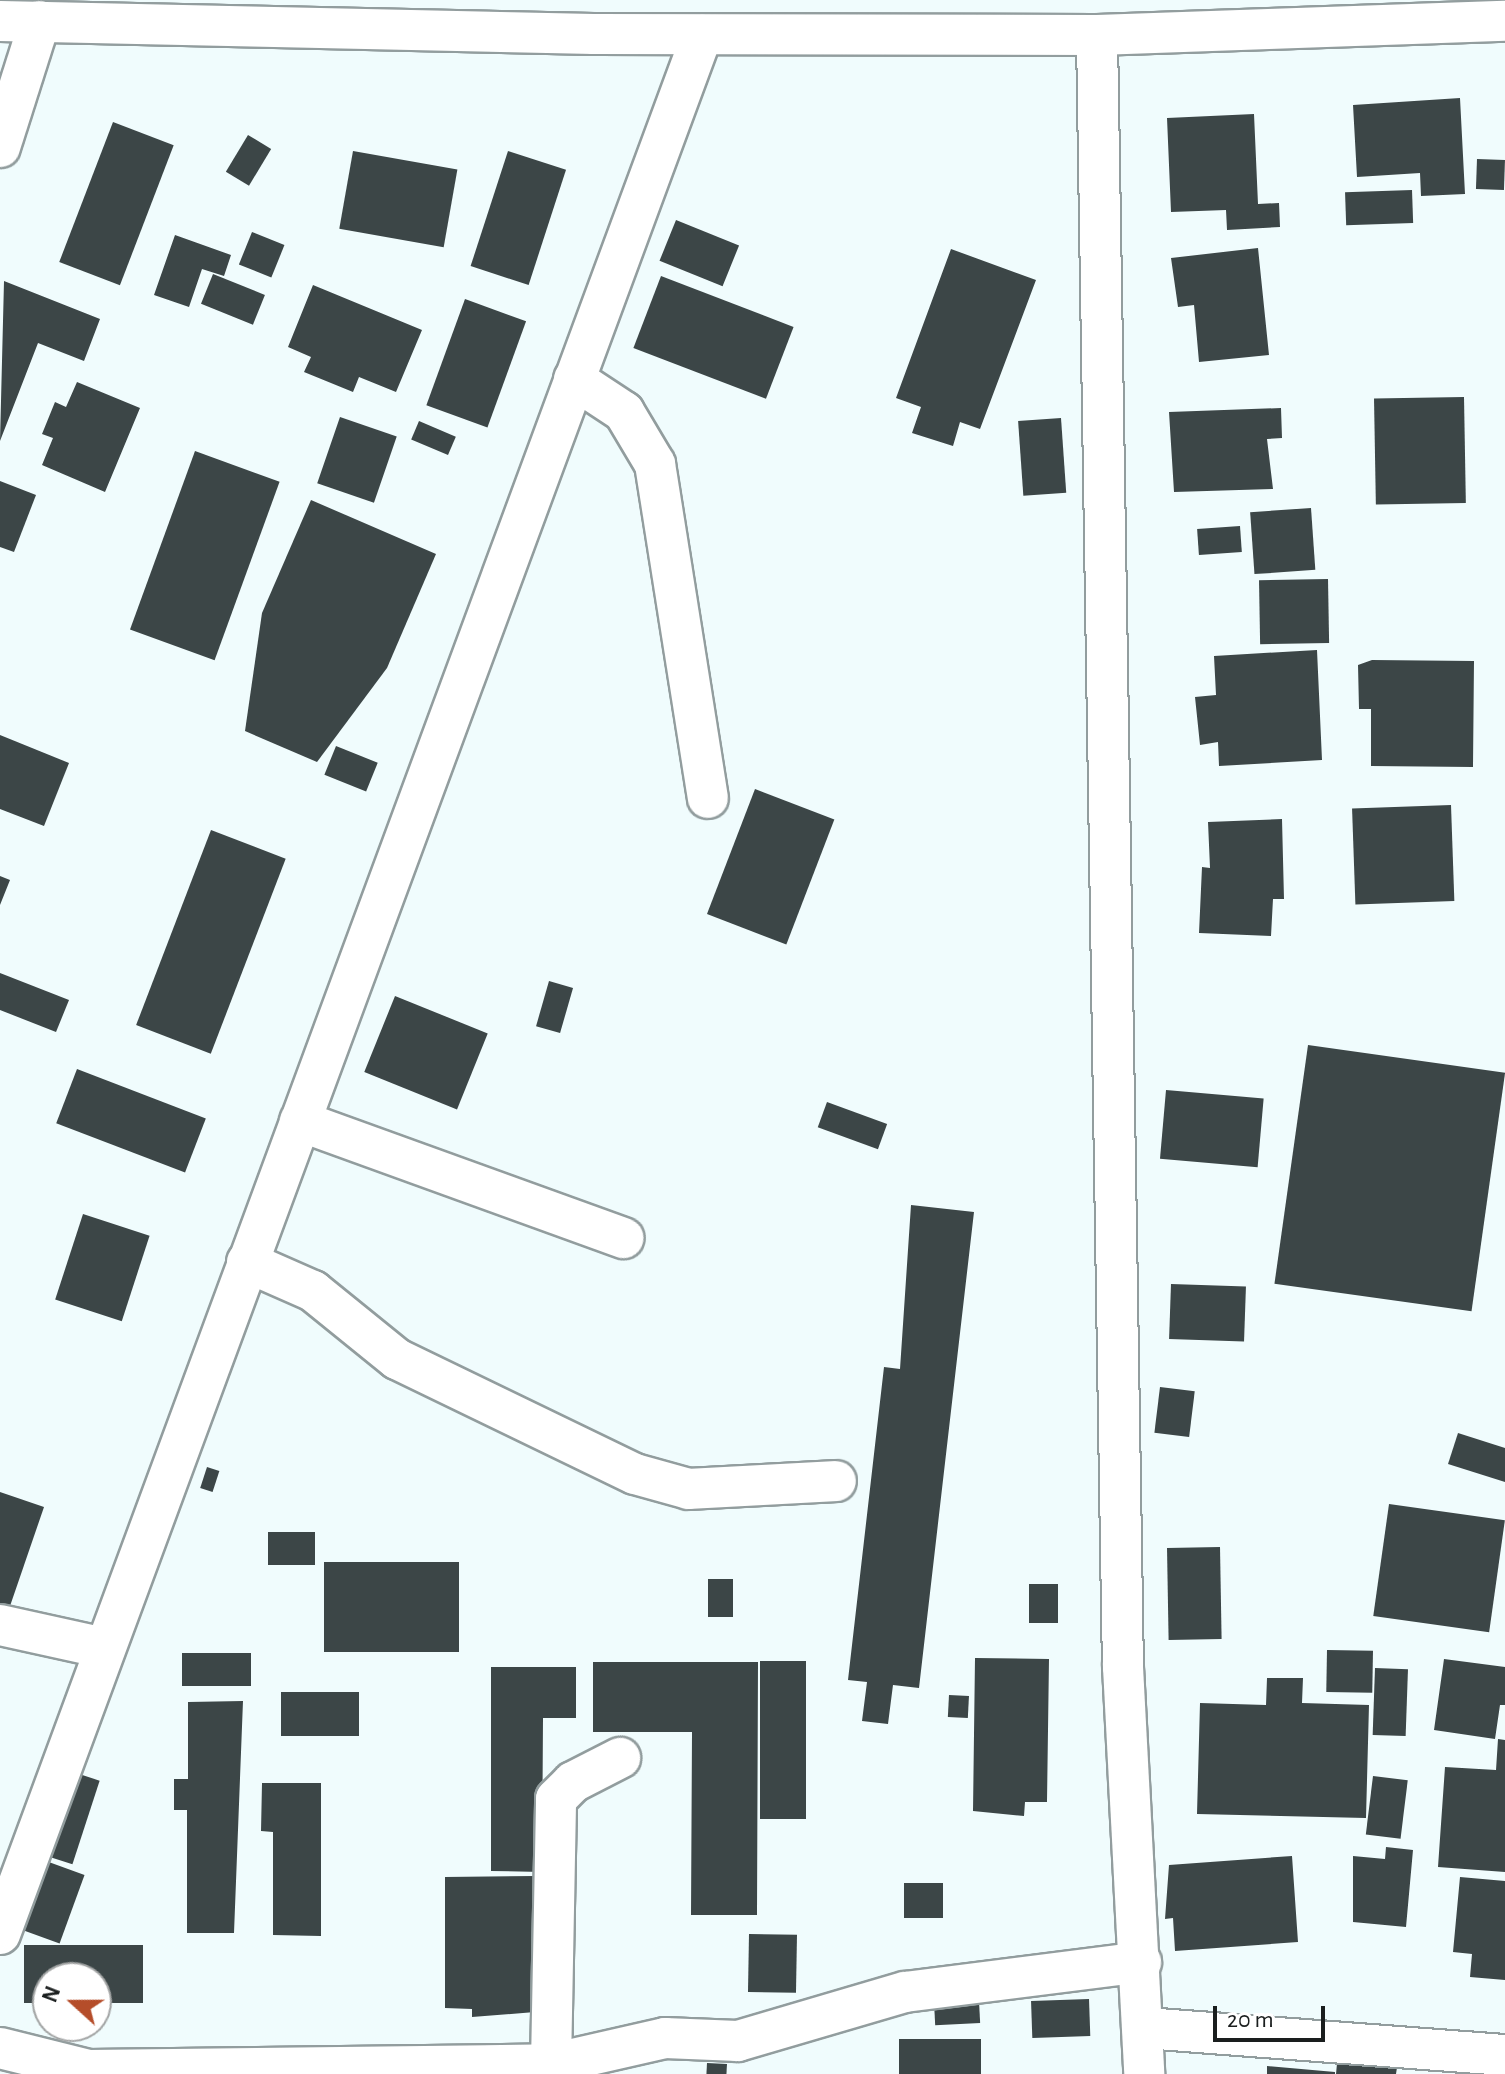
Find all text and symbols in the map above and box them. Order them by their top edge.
north arrow [32,1962,112,2042]
text: N [38,1983,64,2005]
scale bar [1217,1990,1329,2040]
text: 20 m [1227,2008,1274,2032]

